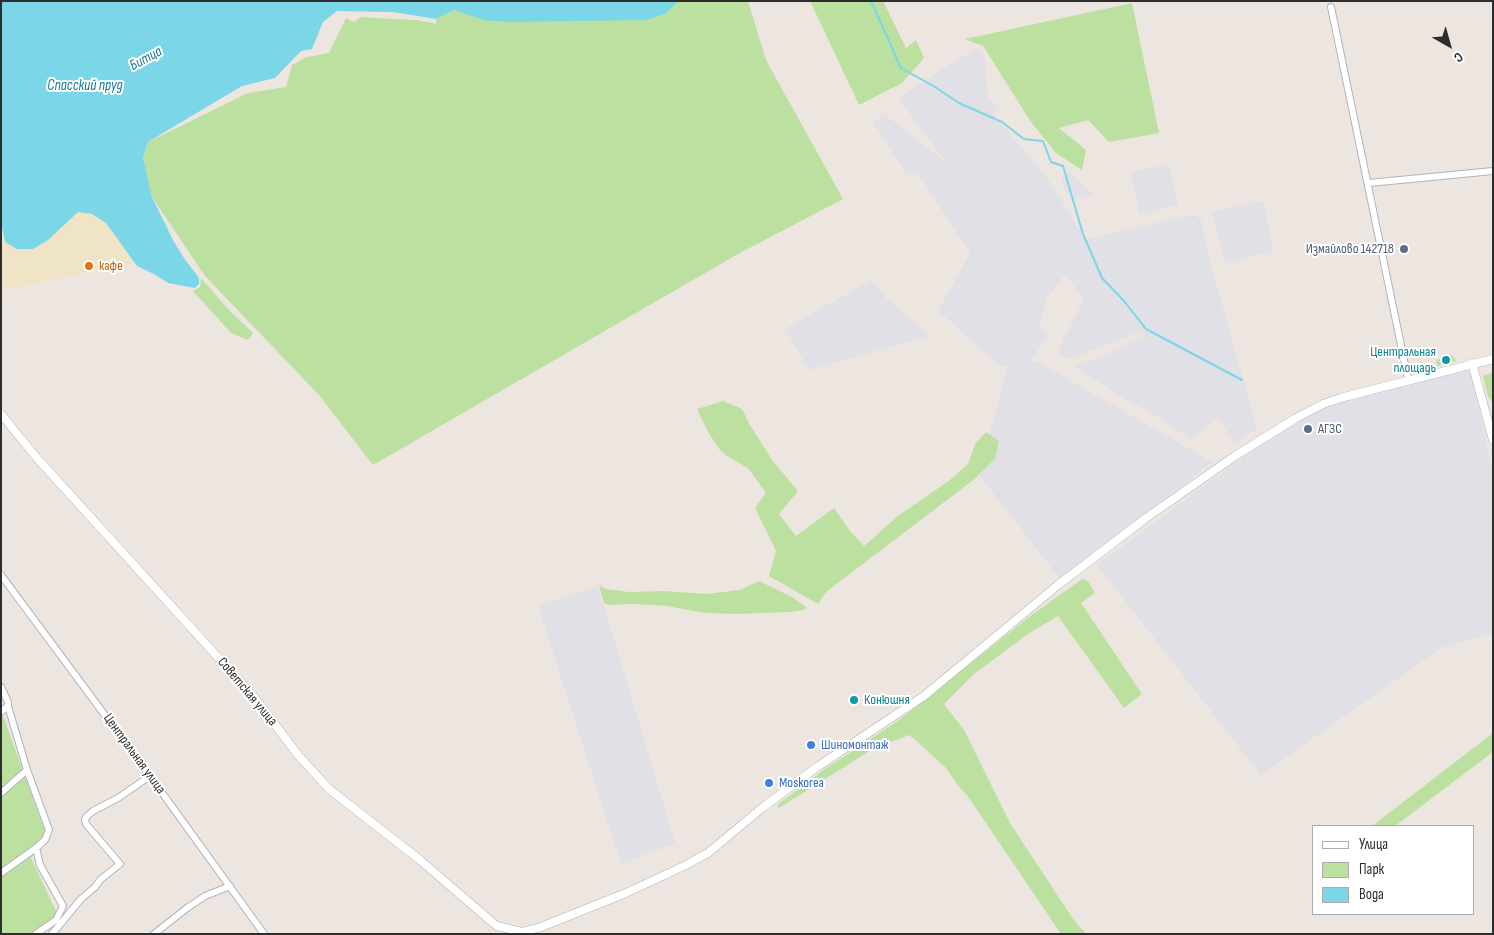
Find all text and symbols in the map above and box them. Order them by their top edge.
north arrow [1424,20,1474,70]
water label: Битца [127,43,165,75]
text: С [1450,48,1467,66]
water label: Спасский пруд [47,77,123,95]
place label: Измайлово 142718 [1306,241,1394,257]
marker: Измайлово 142718 [1398,243,1410,255]
place label: кафе [99,258,123,274]
marker: кафе [83,260,95,272]
place label: Центральная площадь [1370,344,1436,377]
marker: Центральная площадь [1440,354,1452,366]
place label: АГЗС [1318,421,1342,437]
marker: АГЗС [1302,423,1314,435]
street label: Советская улица [214,654,280,730]
place label: Конюшня [864,692,910,708]
marker: Конюшня [848,694,860,706]
street label: Центральная улица [99,711,169,797]
place label: Шиномонтаж [821,737,889,753]
marker: Шиномонтаж [805,739,817,751]
place label: Moskorea [779,775,824,791]
marker: Moskorea [763,777,775,789]
legend [1312,825,1474,915]
text: Улица [1359,835,1388,854]
text: Парк [1359,860,1384,879]
text: Вода [1359,885,1384,904]

